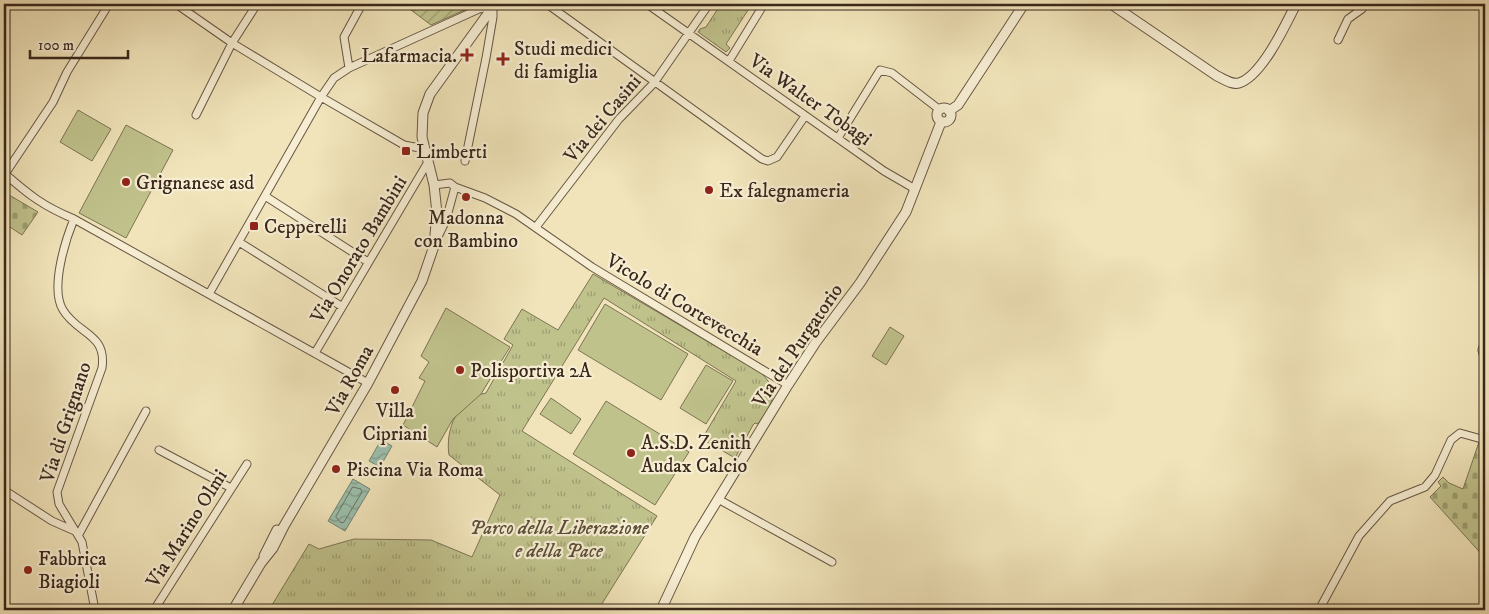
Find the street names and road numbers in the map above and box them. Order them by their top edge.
street label: Via Walter Tobagi [743,48,876,152]
street label: Via dei Casini [558,70,647,169]
street label: Via Onorato Bambini [305,172,413,329]
street label: Vicolo di Cortevecchia [600,248,768,362]
street label: Via del Purgatorio [747,279,849,413]
street label: Via Roma [320,341,380,421]
street label: Via di Grignano [35,359,98,487]
street label: Via Marino Olmi [141,465,233,593]

